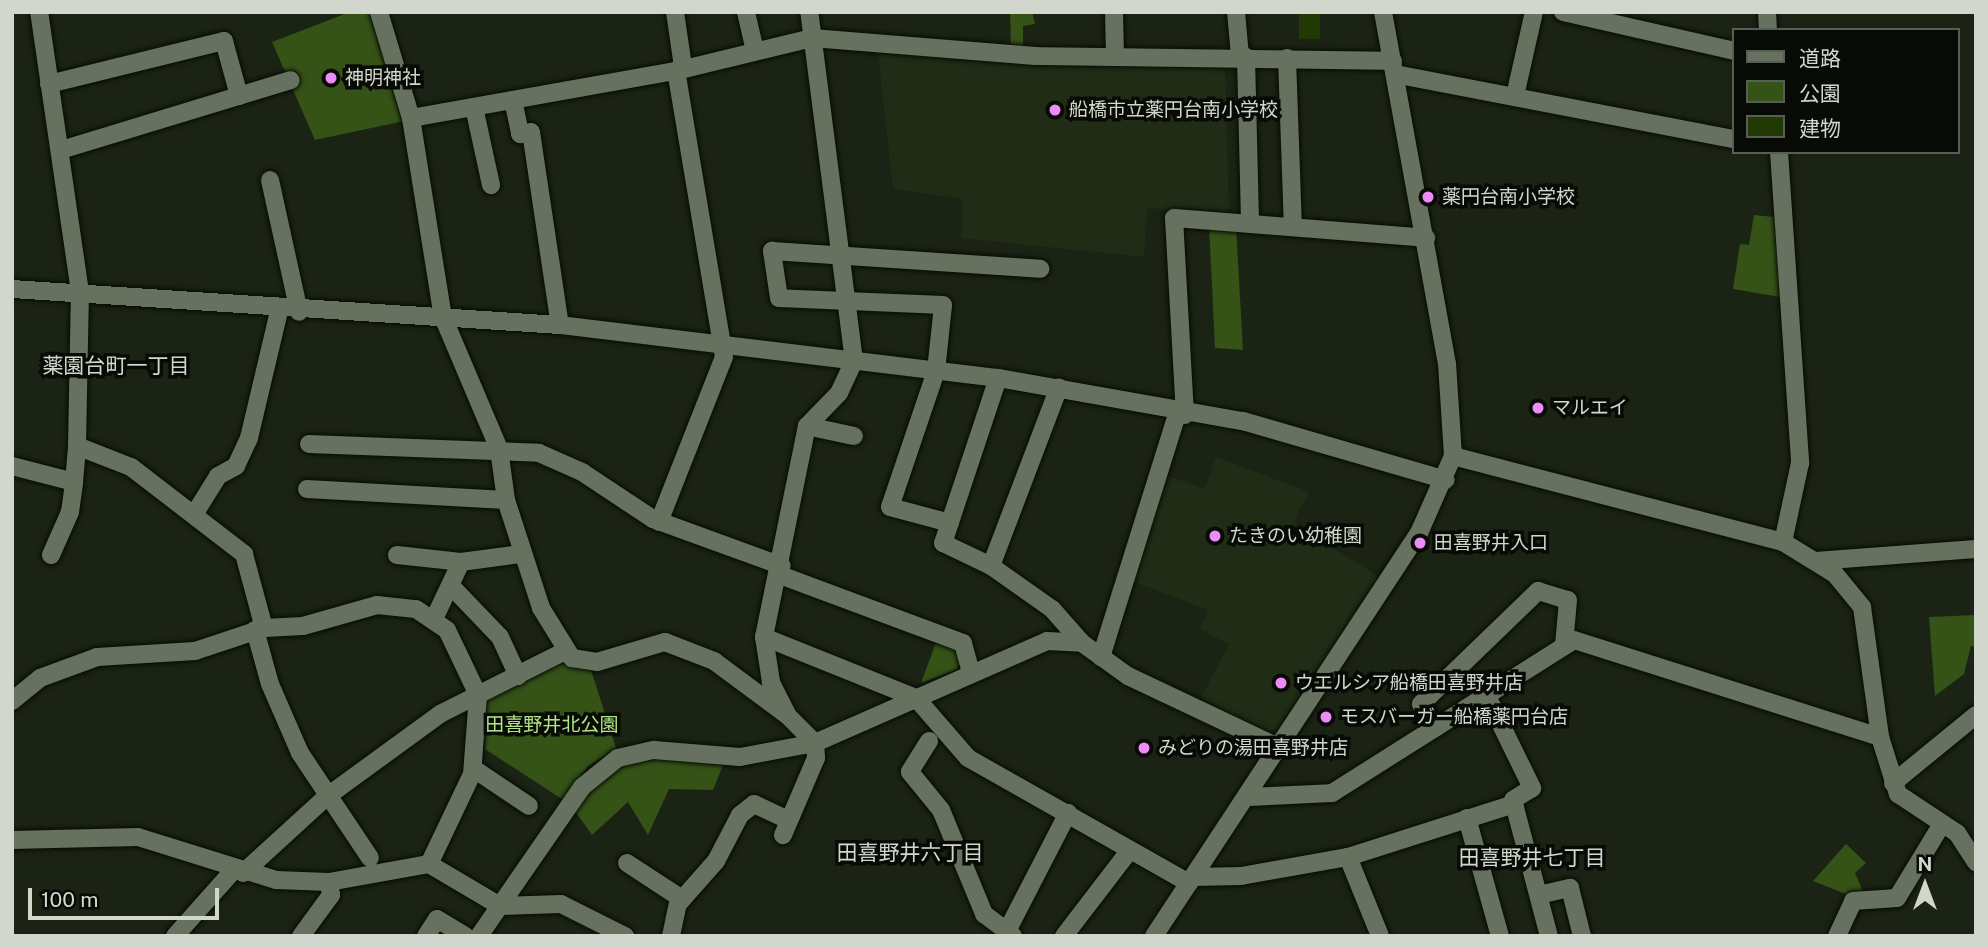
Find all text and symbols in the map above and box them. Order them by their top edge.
legend [1732,28,1960,154]
text: 道路 [1799,46,1841,71]
place label: 神明神社 [345,67,421,89]
marker: 神明神社 [323,70,339,86]
text: 公園 [1799,81,1841,106]
place label: 船橋市立薬円台南小学校 [1069,99,1278,121]
marker: 船橋市立薬円台南小学校 [1047,102,1063,118]
text: 建物 [1799,116,1841,141]
place label: 薬円台南小学校 [1442,186,1575,208]
marker: 薬円台南小学校 [1420,189,1436,205]
district label: 薬園台町一丁目 [43,353,189,379]
place label: マルエイ [1552,397,1628,419]
marker: マルエイ [1530,400,1546,416]
place label: たきのい幼稚園 [1229,525,1362,547]
marker: たきのい幼稚園 [1207,528,1223,544]
place label: 田喜野井入口 [1434,532,1548,554]
marker: 田喜野井入口 [1412,535,1428,551]
place label: ウエルシア船橋田喜野井店 [1295,672,1523,694]
marker: ウエルシア船橋田喜野井店 [1273,675,1289,691]
place label: モスバーガー船橋薬円台店 [1340,706,1568,728]
marker: モスバーガー船橋薬円台店 [1318,709,1334,725]
park label: 田喜野井北公園 [486,714,618,736]
place label: みどりの湯田喜野井店 [1158,737,1348,759]
marker: みどりの湯田喜野井店 [1136,740,1152,756]
district label: 田喜野井六丁目 [837,840,983,866]
district label: 田喜野井七丁目 [1459,845,1605,871]
north arrow [1890,850,1960,920]
text: N [1918,853,1932,875]
scale bar [32,874,222,918]
text: 100 m [41,887,98,912]

